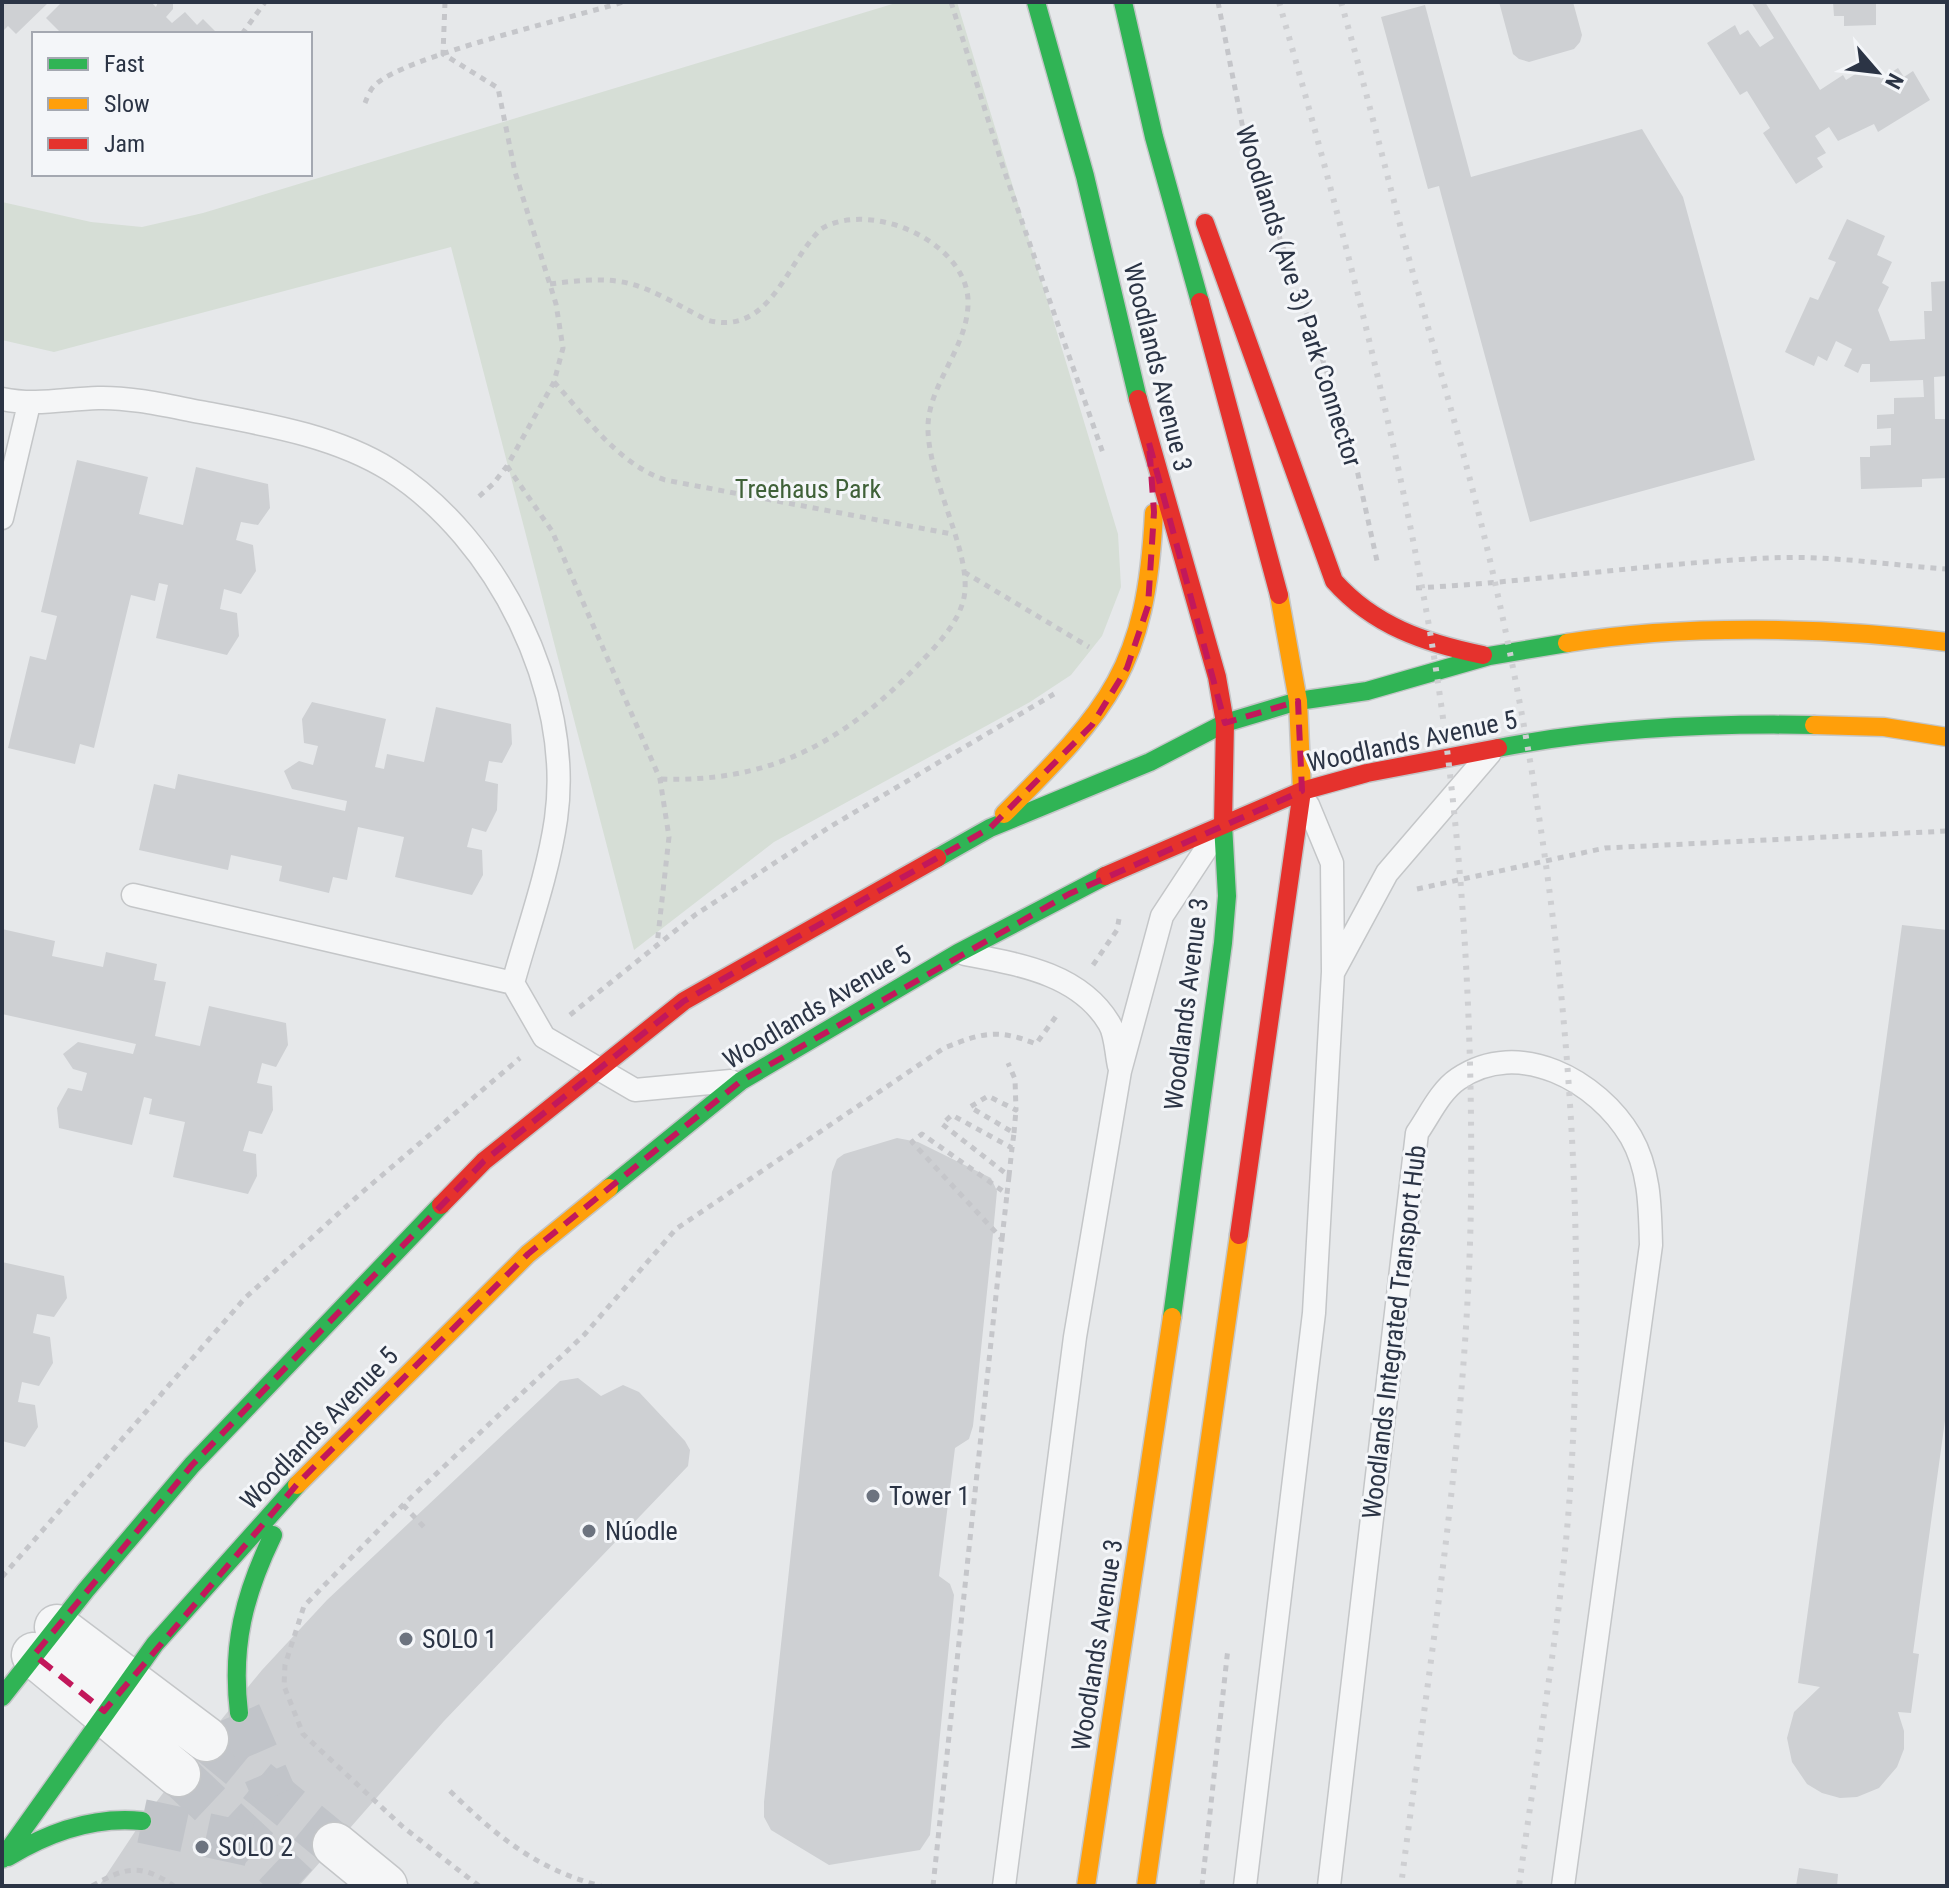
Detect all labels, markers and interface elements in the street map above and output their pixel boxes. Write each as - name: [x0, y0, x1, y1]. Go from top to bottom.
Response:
- legend: [32, 32, 312, 176]
- north arrow: [1837, 32, 1917, 112]
- text: Fast: [104, 50, 145, 78]
- text: N: [1880, 69, 1908, 93]
- text: Slow: [104, 90, 150, 118]
- street label: Woodlands (Ave 3) Park Connector: [1230, 122, 1368, 470]
- text: Jam: [104, 130, 145, 158]
- street label: Woodlands Avenue 3: [1118, 260, 1198, 474]
- park label: Treehaus Park: [735, 474, 881, 504]
- street label: Woodlands Avenue 5: [1304, 704, 1520, 778]
- street label: Woodlands Avenue 3: [1158, 896, 1214, 1112]
- street label: Woodlands Avenue 5: [718, 939, 916, 1075]
- street label: Woodlands Integrated Transport Hub: [1356, 1143, 1432, 1521]
- street label: Woodlands Avenue 5: [234, 1341, 404, 1515]
- place label: Tower 1: [889, 1481, 970, 1511]
- marker: Tower 1: [864, 1487, 882, 1505]
- place label: Núodle: [605, 1516, 678, 1546]
- marker: Núodle: [580, 1522, 598, 1540]
- street label: Woodlands Avenue 3: [1065, 1537, 1129, 1753]
- place label: SOLO 1: [422, 1624, 497, 1654]
- marker: SOLO 1: [397, 1630, 415, 1648]
- place label: SOLO 2: [218, 1832, 293, 1862]
- marker: SOLO 2: [193, 1838, 211, 1856]

